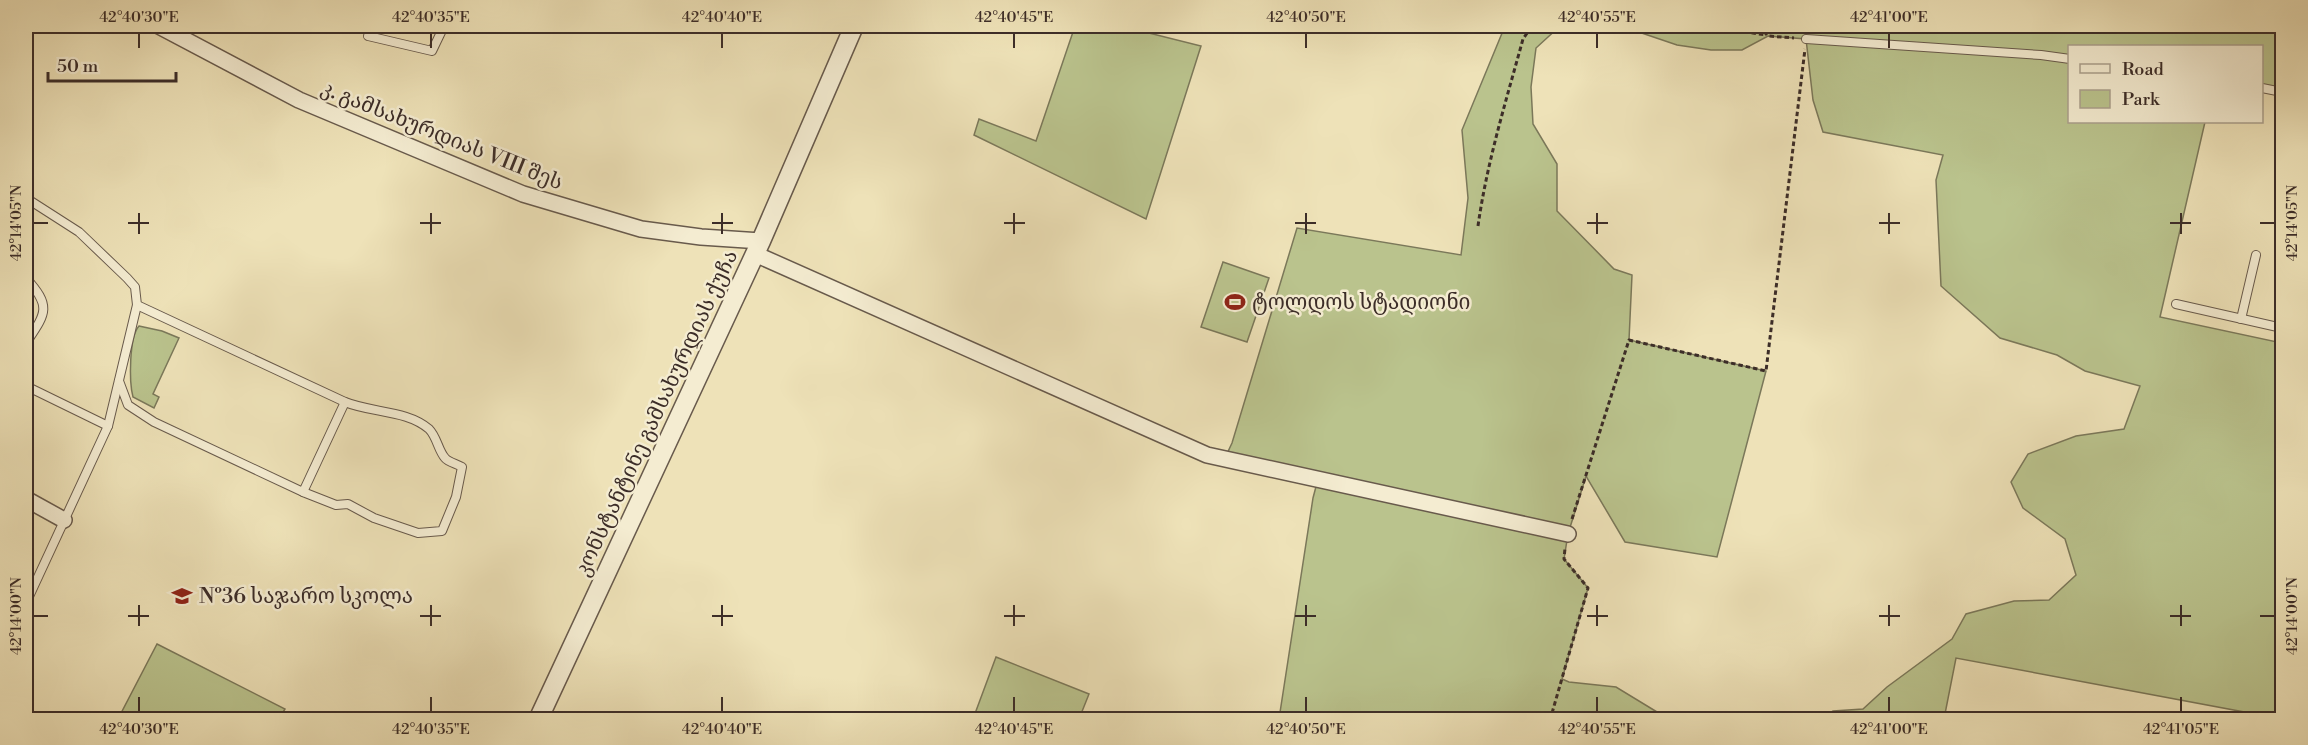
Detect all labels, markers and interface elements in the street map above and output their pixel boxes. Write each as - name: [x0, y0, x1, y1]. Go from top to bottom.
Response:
- text: 42°40'30"E: [99, 8, 179, 27]
- text: 42°40'35"E: [392, 8, 470, 27]
- text: 42°40'40"E: [682, 8, 762, 27]
- text: 42°40'45"E: [975, 8, 1053, 27]
- text: 42°40'50"E: [1266, 8, 1346, 27]
- text: 42°40'55"E: [1558, 8, 1636, 27]
- text: 42°41'00"E: [1850, 8, 1928, 27]
- scale bar: [48, 45, 176, 83]
- legend: [2068, 45, 2263, 123]
- text: 50 m: [57, 55, 99, 78]
- text: Road: [2122, 58, 2165, 81]
- street label: კ. გამსახურდიას VIII შეს: [317, 75, 566, 196]
- text: Park: [2122, 88, 2161, 111]
- text: 42°14'05"N: [7, 185, 26, 261]
- text: 42°14'05"N: [2283, 185, 2302, 261]
- street label: კონსტანტინე გამსახურდიას ქუჩა: [570, 246, 744, 581]
- sports icon: ტოლდოს სტადიონი: [1223, 290, 1247, 314]
- place label: ტოლდოს სტადიონი: [1252, 290, 1471, 316]
- text: 42°14'00"N: [7, 577, 26, 655]
- text: 42°14'00"N: [2283, 577, 2302, 655]
- school or university icon: №36 საჯარო სკოლა: [170, 584, 194, 608]
- place label: №36 საჯარო სკოლა: [199, 584, 413, 610]
- text: 42°40'30"E: [99, 720, 179, 739]
- text: 42°40'35"E: [392, 720, 470, 739]
- text: 42°40'40"E: [682, 720, 762, 739]
- text: 42°40'45"E: [975, 720, 1053, 739]
- text: 42°40'50"E: [1266, 720, 1346, 739]
- text: 42°40'55"E: [1558, 720, 1636, 739]
- text: 42°41'00"E: [1850, 720, 1928, 739]
- text: 42°41'05"E: [2143, 720, 2219, 739]

